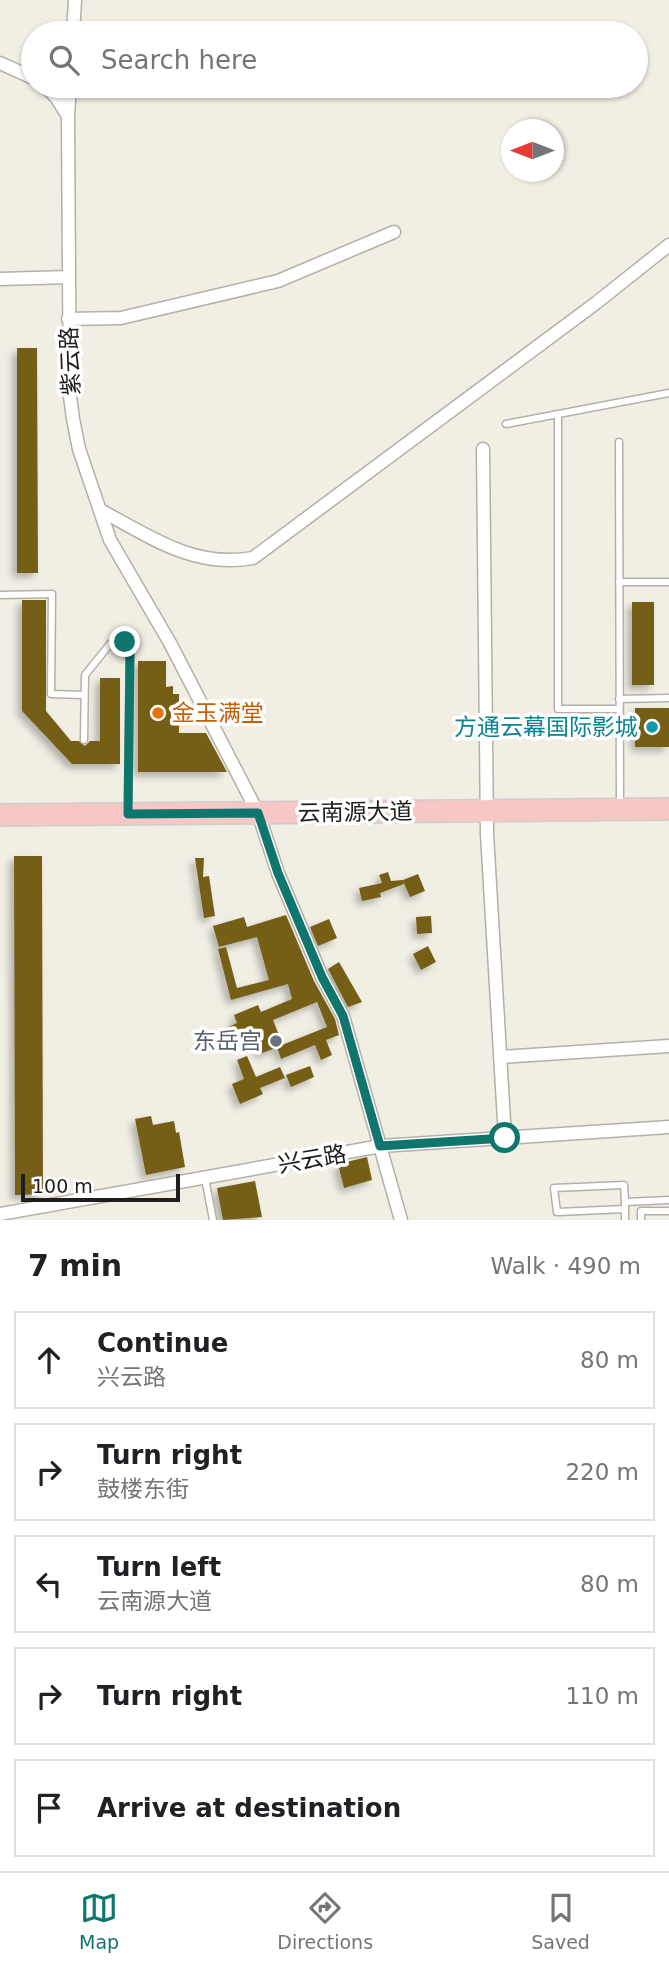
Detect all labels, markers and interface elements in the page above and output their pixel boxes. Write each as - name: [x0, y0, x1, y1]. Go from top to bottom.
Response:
- search box: [21, 21, 648, 98]
- icon: search: [45, 41, 83, 79]
- text: Search here: [101, 45, 257, 75]
- north arrow: [501, 119, 564, 182]
- street label: 紫云路: [56, 326, 84, 396]
- route end: [109, 626, 140, 657]
- place label: 金玉满堂: [172, 700, 264, 726]
- marker: 金玉满堂: [150, 705, 166, 721]
- place label: 方通云幕国际影城: [454, 714, 638, 740]
- marker: 方通云幕国际影城: [644, 719, 660, 735]
- street label: 云南源大道: [297, 798, 413, 826]
- place label: 东岳宫: [193, 1028, 262, 1054]
- marker: 东岳宫: [268, 1033, 284, 1049]
- route start: [489, 1122, 520, 1153]
- street label: 兴云路: [276, 1140, 348, 1178]
- scale bar: [21, 1171, 180, 1203]
- text: 100 m: [32, 1175, 93, 1197]
- text: 7 min: [28, 1248, 122, 1283]
- text: Walk · 490 m: [490, 1253, 641, 1279]
- text: Continue: [97, 1328, 228, 1358]
- icon: ahead: [30, 1341, 68, 1379]
- text: 80 m: [580, 1347, 639, 1373]
- text: 兴云路: [97, 1364, 166, 1390]
- text: Turn right: [97, 1440, 242, 1470]
- icon: right: [30, 1453, 68, 1491]
- text: 220 m: [565, 1459, 639, 1485]
- text: 鼓楼东街: [97, 1476, 189, 1502]
- text: Turn left: [97, 1552, 221, 1582]
- icon: left: [30, 1565, 68, 1603]
- text: 80 m: [580, 1571, 639, 1597]
- text: 云南源大道: [97, 1588, 212, 1614]
- icon: right: [30, 1677, 68, 1715]
- text: Turn right: [97, 1681, 242, 1711]
- text: 110 m: [565, 1683, 639, 1709]
- icon: arrive: [30, 1789, 68, 1827]
- text: Arrive at destination: [97, 1793, 401, 1823]
- tab: Map: [79, 1889, 119, 1953]
- tab: Directions: [277, 1889, 373, 1953]
- tab: Saved: [531, 1889, 590, 1953]

